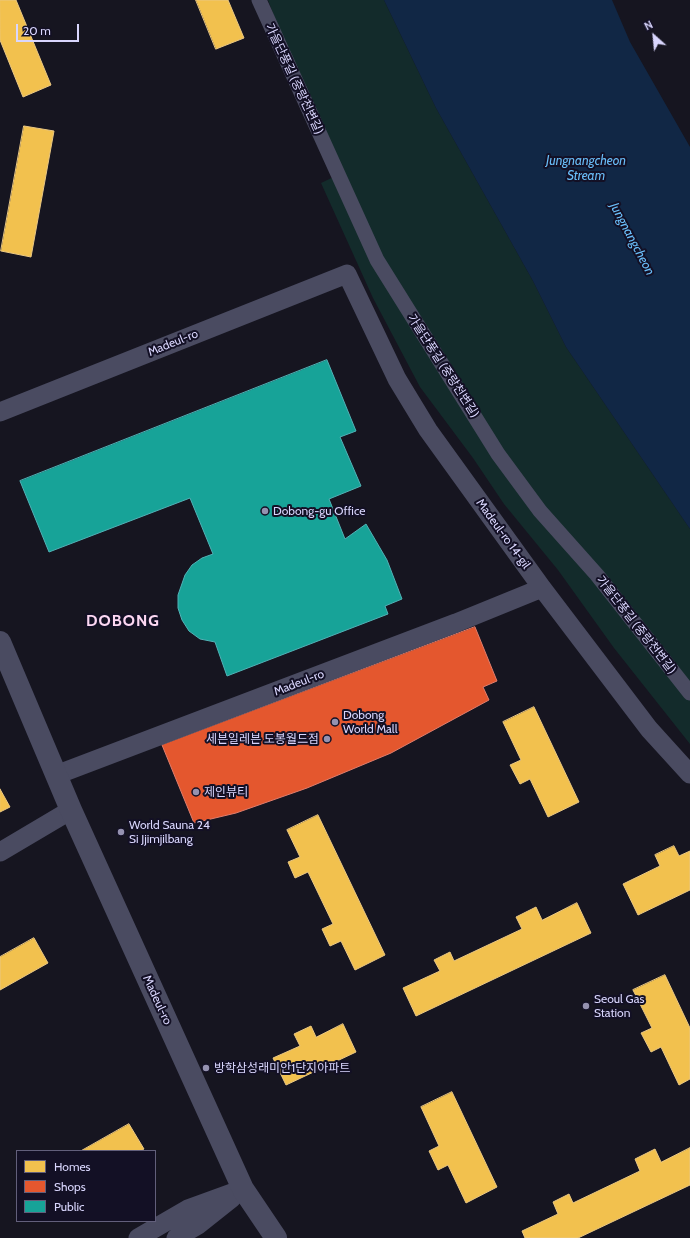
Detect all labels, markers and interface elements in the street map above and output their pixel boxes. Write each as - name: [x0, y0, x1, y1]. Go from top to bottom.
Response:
- scale bar: [18, 16, 81, 42]
- north arrow: [634, 16, 674, 56]
- text: N: [642, 17, 655, 33]
- street label: 가을단풍길 (중랑천변길): [262, 21, 326, 137]
- text: 20 m: [23, 23, 51, 38]
- water label: Jungnangcheon Stream: [546, 153, 626, 184]
- water label: Jungnangcheon: [606, 200, 658, 278]
- street label: 가을단풍길 (중랑천변길): [404, 312, 482, 420]
- street label: Madeul-ro: [146, 326, 200, 360]
- street label: Madeul-ro 14-gil: [473, 496, 533, 572]
- place label: Dobong-gu Office: [273, 504, 365, 518]
- marker: Dobong-gu Office: [260, 506, 270, 516]
- street label: 가을단풍길 (중랑천변길): [593, 573, 679, 677]
- district label: DOBONG: [86, 611, 160, 631]
- street label: Madeul-ro: [272, 667, 326, 699]
- place label: Dobong World Mall: [343, 708, 398, 736]
- marker: Dobong World Mall: [330, 717, 340, 727]
- place label: 세븐일레븐 도봉월드점: [206, 732, 319, 746]
- marker: 세븐일레븐 도봉월드점: [322, 734, 332, 744]
- place label: 제인뷰티: [204, 785, 248, 799]
- marker: 제인뷰티: [191, 787, 201, 797]
- place label: World Sauna 24 Si Jjimjilbang: [129, 818, 210, 846]
- marker: World Sauna 24 Si Jjimjilbang: [116, 827, 126, 837]
- street label: Madeul-ro: [139, 973, 175, 1027]
- place label: Seoul Gas Station: [594, 992, 644, 1020]
- marker: Seoul Gas Station: [581, 1001, 591, 1011]
- place label: 방학삼성래미안1단지아파트: [214, 1061, 350, 1075]
- marker: 방학삼성래미안1단지아파트: [201, 1063, 211, 1073]
- legend: [16, 1150, 156, 1222]
- text: Homes: [54, 1159, 91, 1174]
- text: Shops: [54, 1179, 86, 1194]
- text: Public: [54, 1199, 85, 1214]

